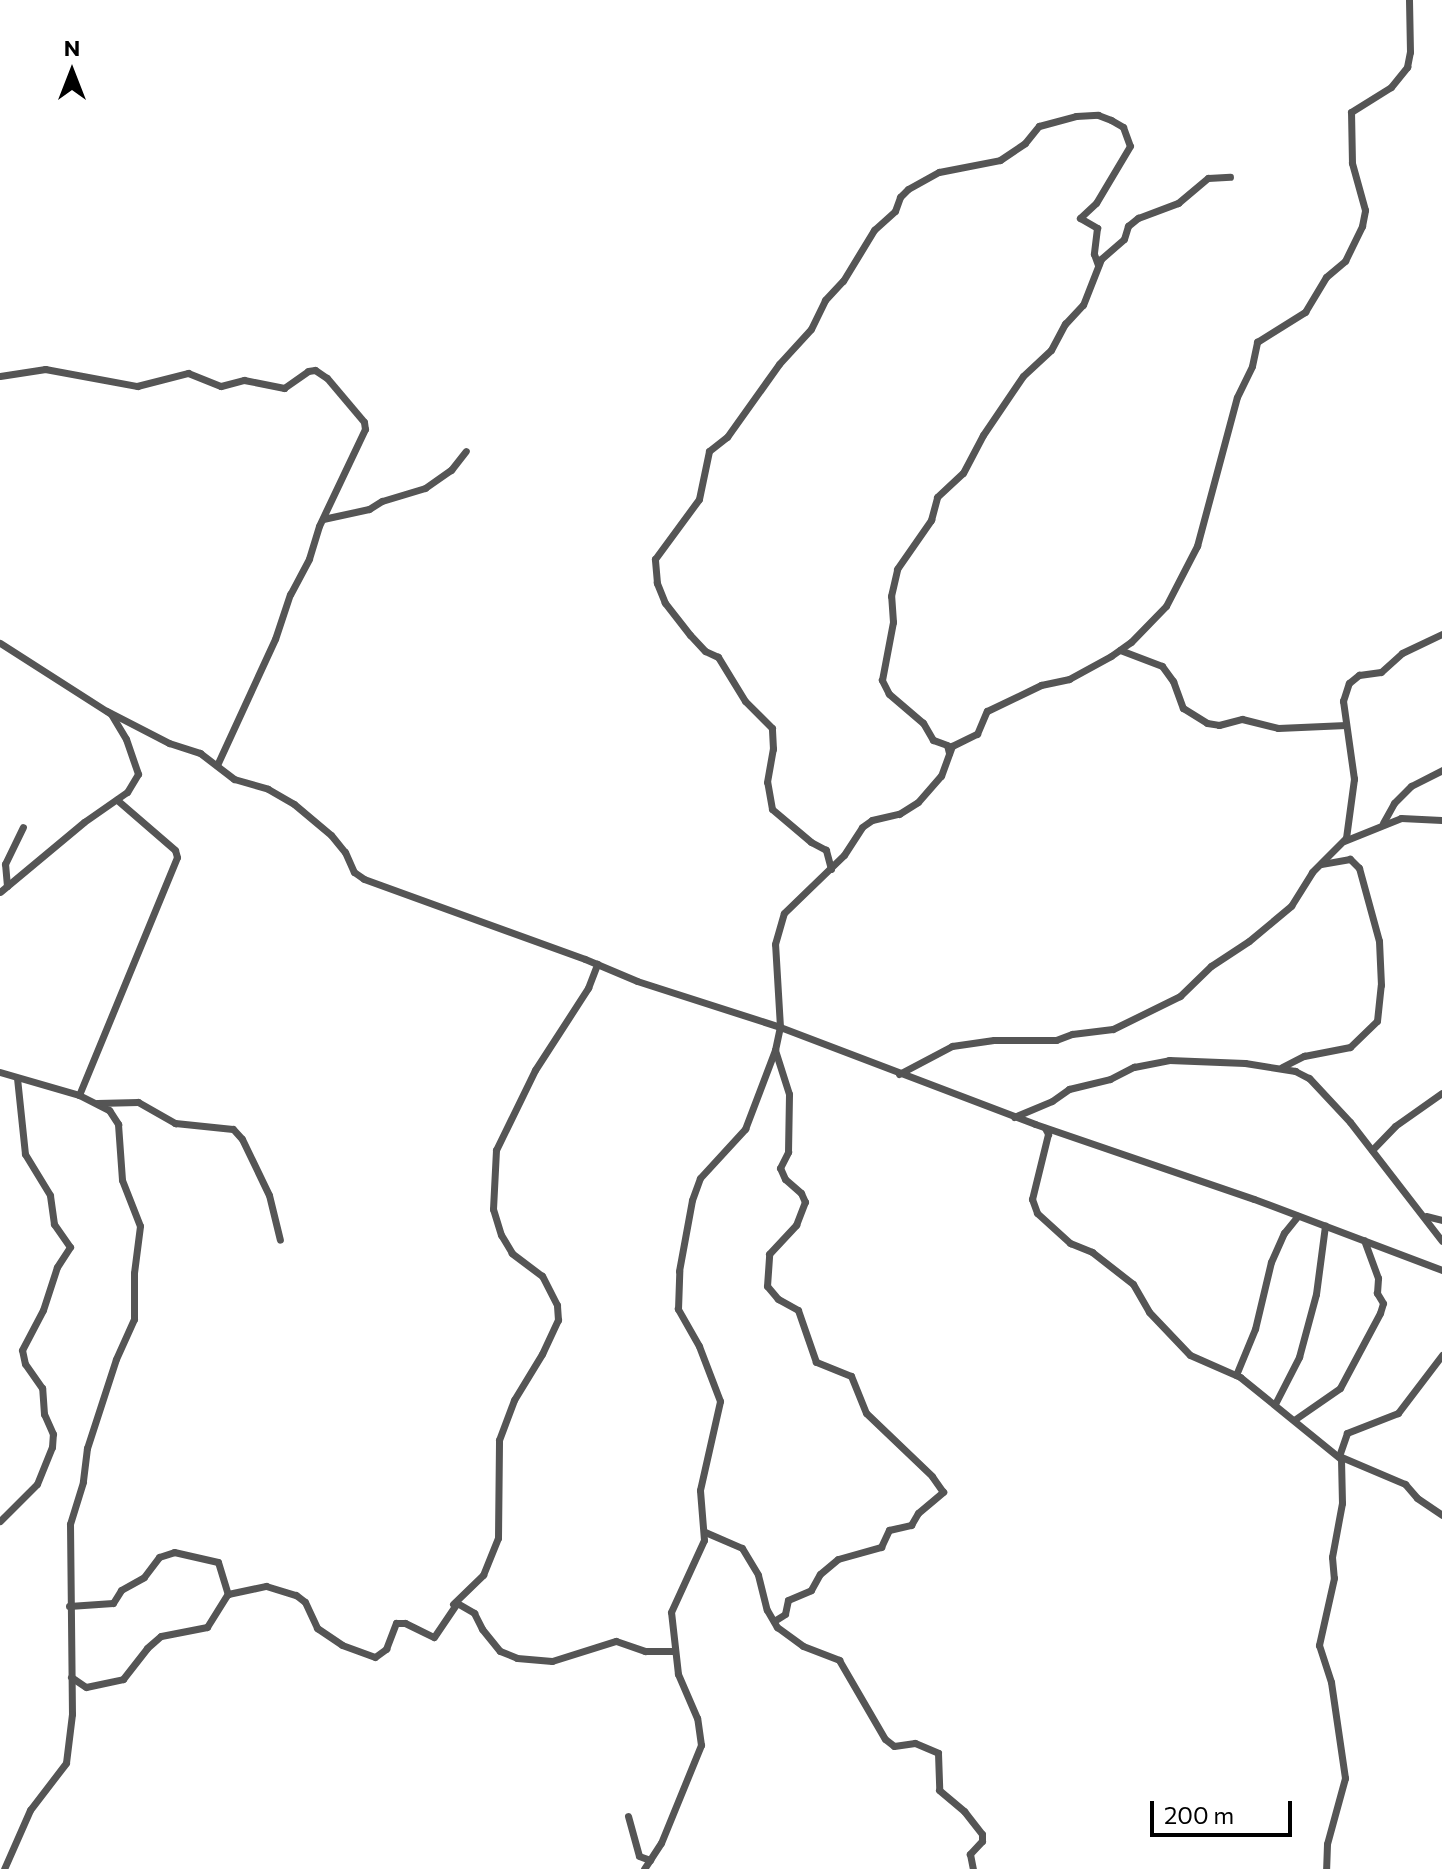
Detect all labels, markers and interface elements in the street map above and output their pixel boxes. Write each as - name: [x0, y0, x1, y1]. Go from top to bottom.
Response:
- north arrow: [32, 32, 112, 112]
- text: N: [64, 34, 80, 61]
- scale bar: [1154, 1785, 1296, 1835]
- text: 200 m: [1164, 1800, 1234, 1829]

